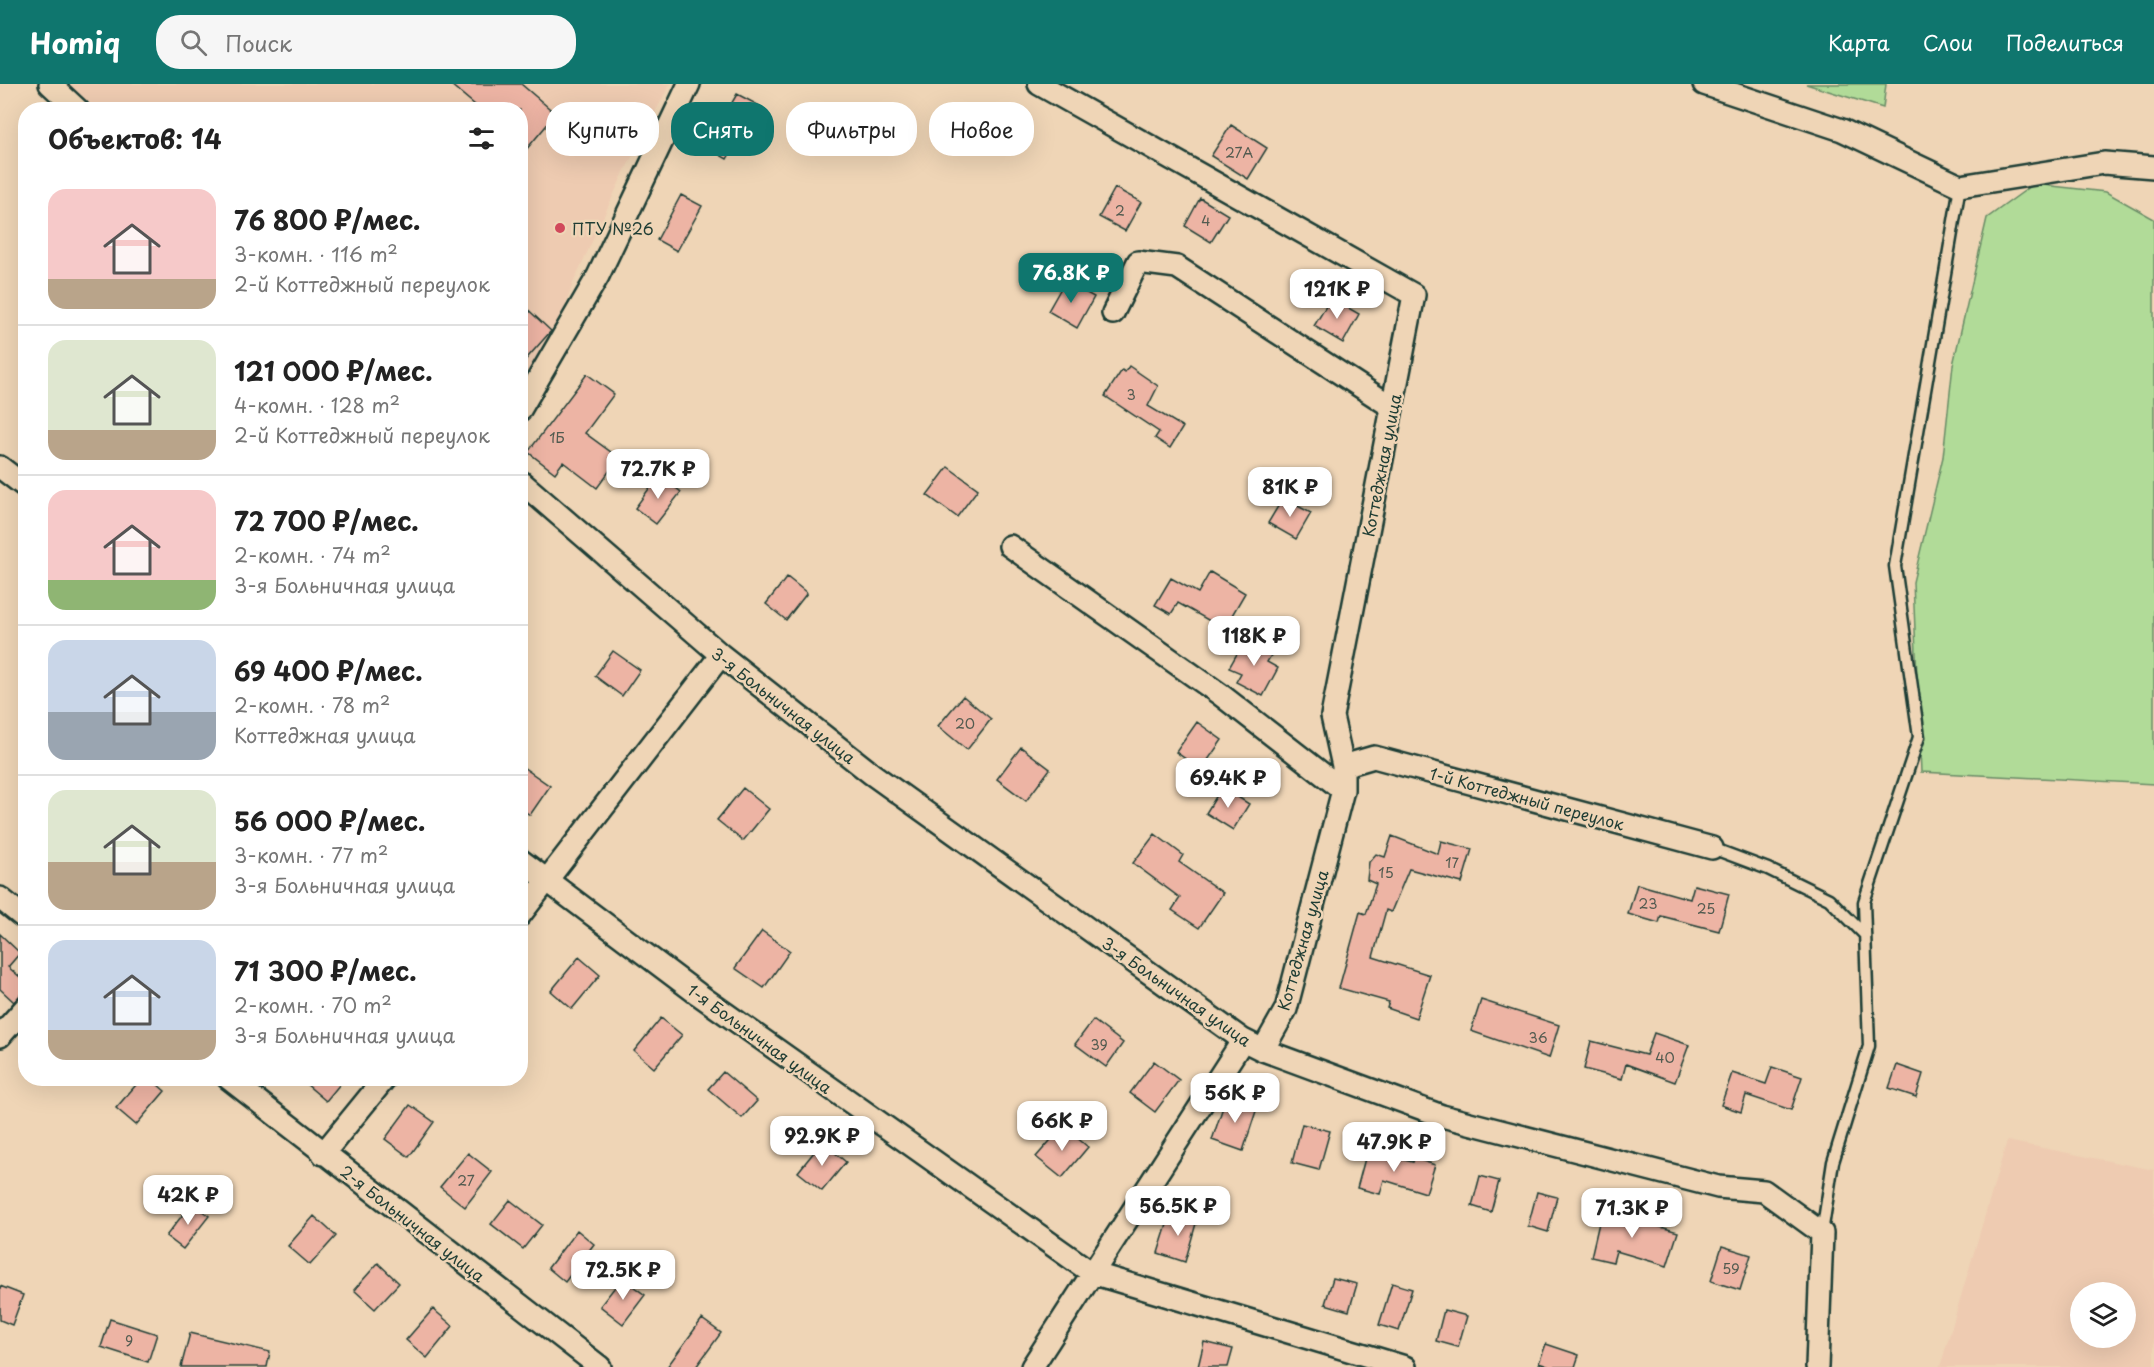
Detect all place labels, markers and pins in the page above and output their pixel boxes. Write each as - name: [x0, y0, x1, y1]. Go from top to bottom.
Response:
- place label: ПТУ №26: [572, 216, 654, 240]
- marker: ПТУ №26: [553, 221, 567, 235]
- pin: 76.8K ₽: [1016, 253, 1126, 304]
- pin: 121K ₽: [1288, 269, 1386, 320]
- pin: 72.7K ₽: [603, 449, 713, 500]
- pin: 81K ₽: [1248, 467, 1332, 518]
- pin: 118K ₽: [1205, 616, 1303, 667]
- pin: 69.4K ₽: [1173, 758, 1283, 809]
- pin: 56K ₽: [1193, 1073, 1277, 1124]
- pin: 66K ₽: [1020, 1101, 1104, 1152]
- pin: 92.9K ₽: [767, 1116, 877, 1167]
- pin: 47.9K ₽: [1339, 1122, 1449, 1173]
- pin: 42K ₽: [146, 1175, 230, 1226]
- pin: 56.5K ₽: [1123, 1186, 1233, 1237]
- pin: 71.3K ₽: [1577, 1188, 1687, 1239]
- pin: 72.5K ₽: [568, 1250, 678, 1301]

